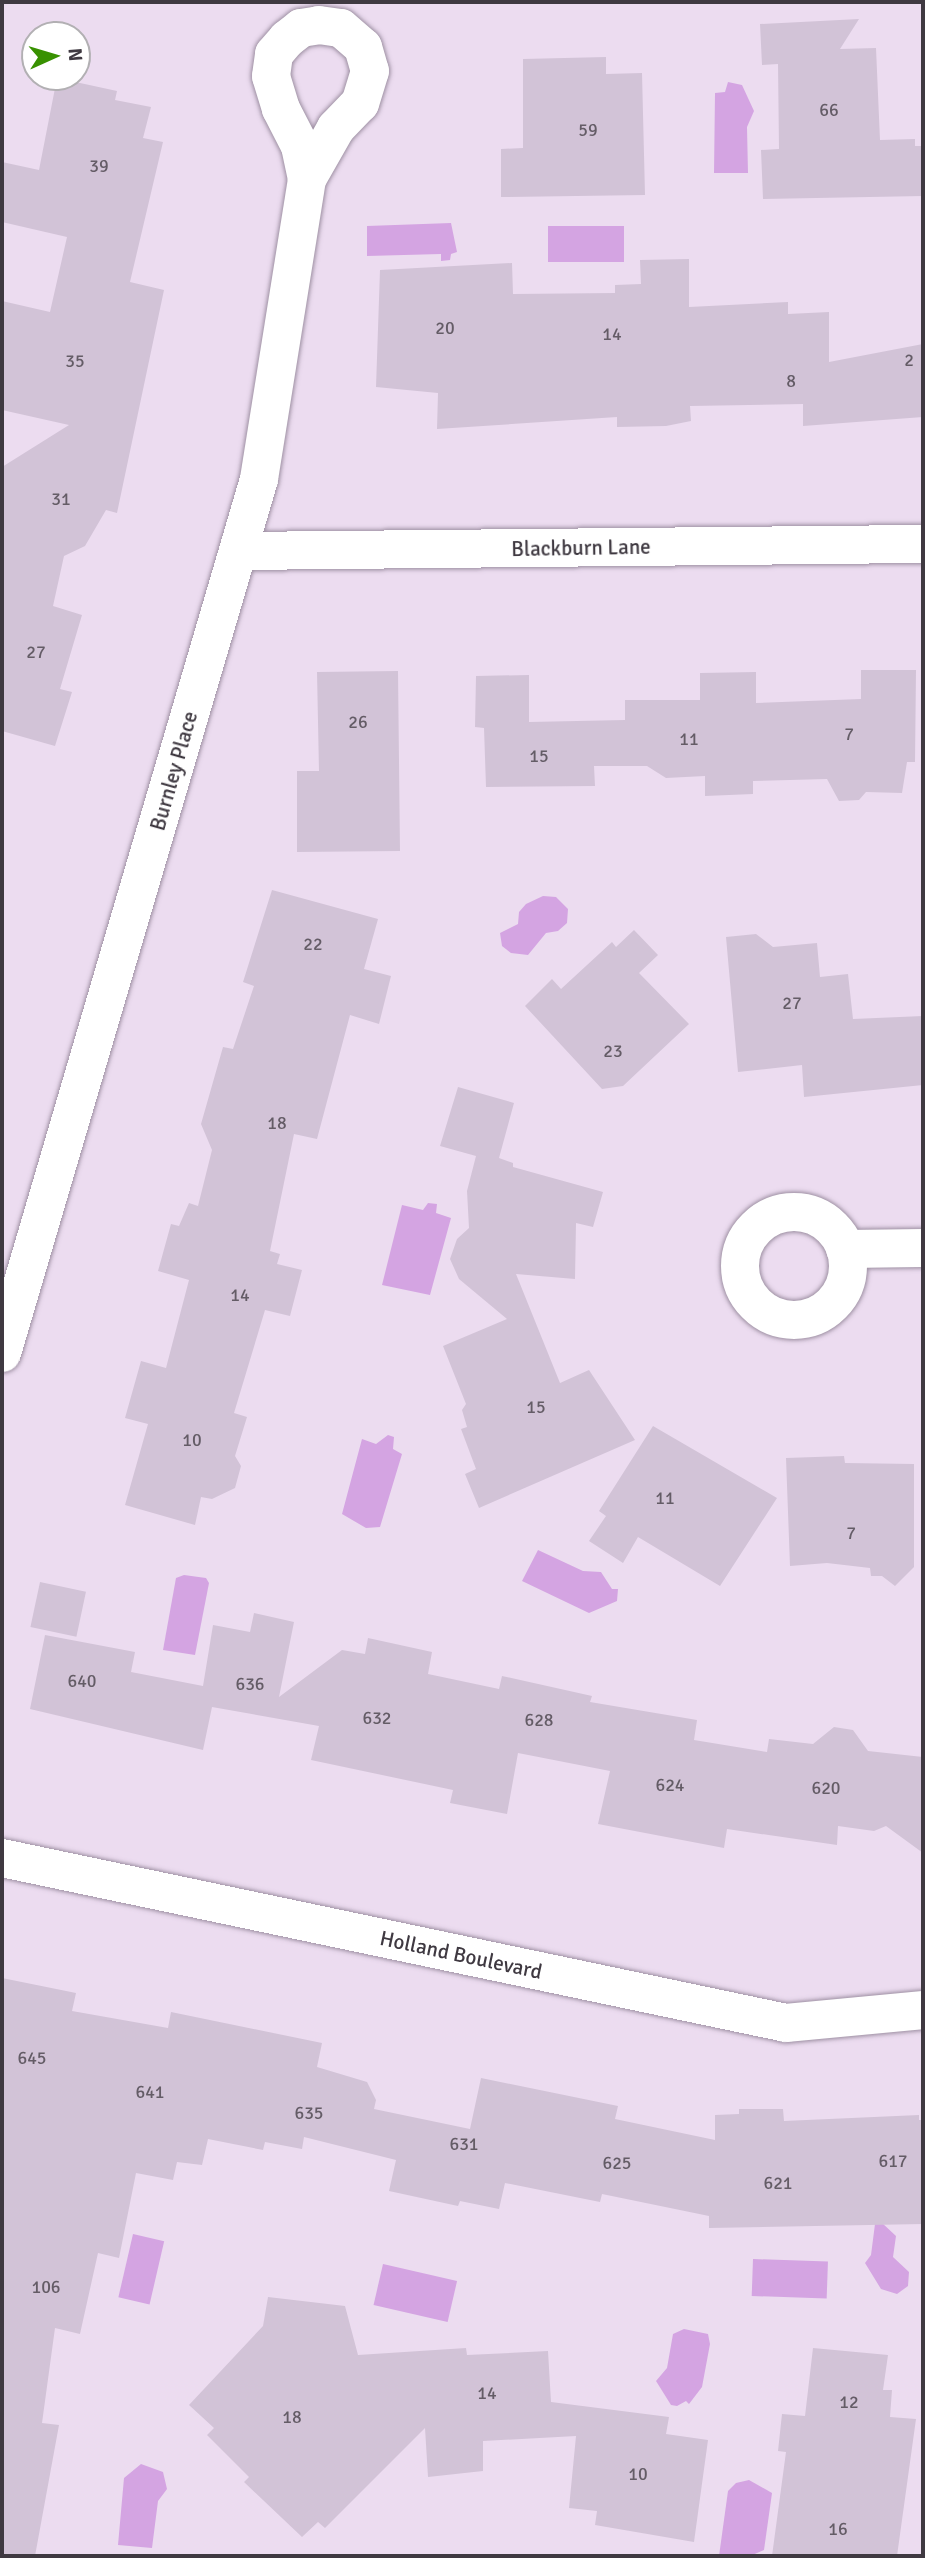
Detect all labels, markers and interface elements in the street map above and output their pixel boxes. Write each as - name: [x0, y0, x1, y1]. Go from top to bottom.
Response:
- north arrow: [21, 21, 91, 91]
- text: N: [63, 47, 87, 62]
- house number: 66: [819, 99, 839, 121]
- house number: 59: [578, 119, 598, 141]
- house number: 39: [89, 155, 109, 177]
- house number: 20: [435, 317, 455, 339]
- house number: 14: [602, 323, 622, 345]
- house number: 2: [904, 349, 914, 371]
- house number: 35: [65, 350, 85, 372]
- house number: 8: [786, 370, 796, 392]
- house number: 31: [51, 488, 71, 510]
- street label: Blackburn Lane: [511, 534, 651, 562]
- house number: 27: [26, 641, 46, 663]
- street label: Burnley Place: [145, 708, 203, 834]
- house number: 26: [348, 711, 368, 733]
- house number: 7: [844, 723, 854, 745]
- house number: 11: [679, 728, 699, 750]
- house number: 15: [529, 745, 549, 767]
- house number: 22: [303, 933, 323, 955]
- house number: 27: [782, 992, 802, 1014]
- house number: 23: [603, 1040, 623, 1062]
- house number: 18: [267, 1112, 287, 1134]
- house number: 14: [230, 1284, 250, 1306]
- house number: 15: [526, 1396, 546, 1418]
- house number: 10: [182, 1429, 202, 1451]
- house number: 11: [655, 1487, 675, 1509]
- house number: 7: [846, 1522, 856, 1544]
- house number: 640: [67, 1670, 97, 1692]
- house number: 636: [235, 1673, 265, 1695]
- house number: 632: [362, 1707, 392, 1729]
- house number: 628: [524, 1709, 554, 1731]
- house number: 624: [655, 1774, 685, 1796]
- house number: 620: [811, 1777, 841, 1799]
- street label: Holland Boulevard: [378, 1925, 544, 1985]
- house number: 645: [17, 2047, 47, 2069]
- house number: 641: [135, 2081, 165, 2103]
- house number: 635: [294, 2102, 324, 2124]
- house number: 631: [449, 2133, 479, 2155]
- house number: 617: [878, 2150, 908, 2172]
- house number: 625: [602, 2152, 632, 2174]
- house number: 621: [763, 2172, 793, 2194]
- house number: 106: [31, 2276, 61, 2298]
- house number: 14: [477, 2382, 497, 2404]
- house number: 12: [839, 2391, 859, 2413]
- house number: 18: [282, 2406, 302, 2428]
- house number: 10: [628, 2463, 648, 2485]
- house number: 16: [828, 2518, 848, 2540]

